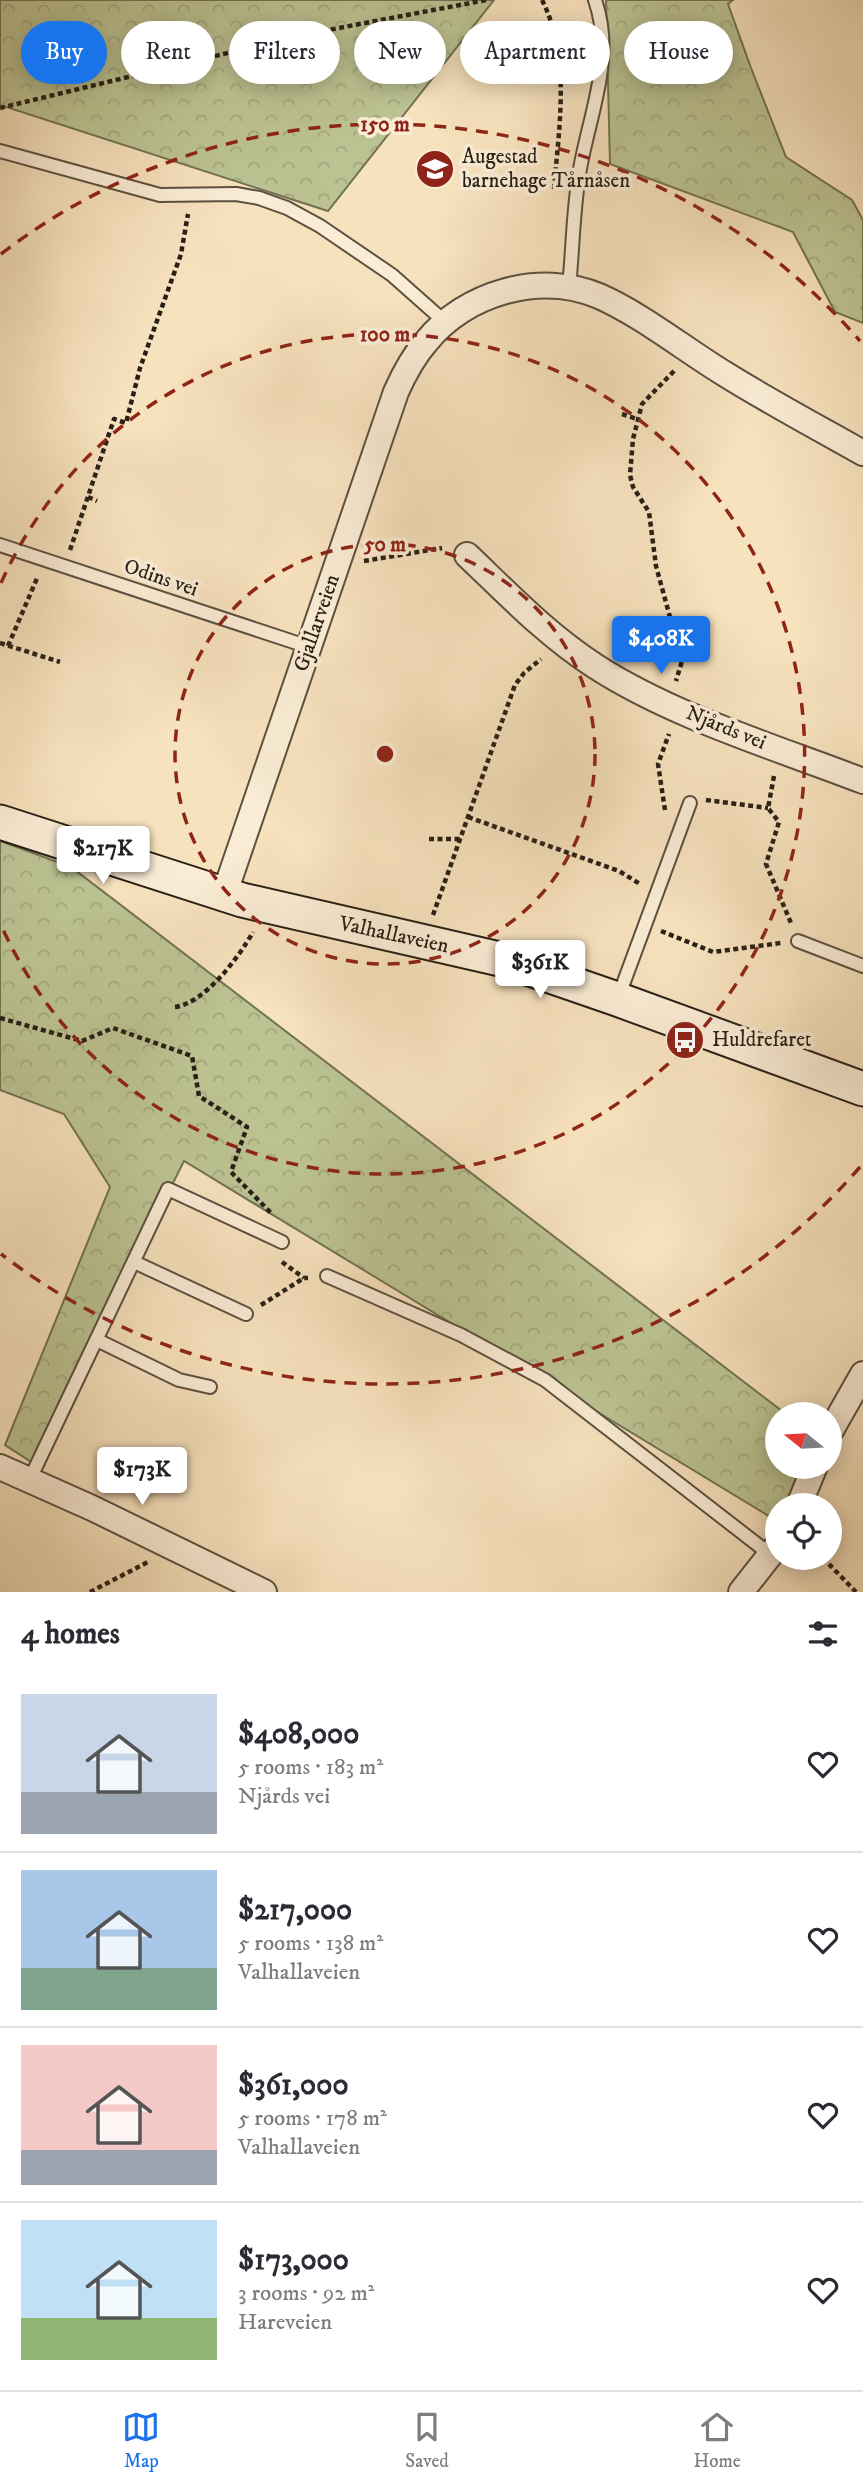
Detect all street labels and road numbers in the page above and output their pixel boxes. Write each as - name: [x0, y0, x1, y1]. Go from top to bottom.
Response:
- street label: Odins vei: [121, 553, 201, 603]
- street label: Gjallarveien: [288, 571, 346, 675]
- street label: Njårds vei: [682, 700, 770, 756]
- street label: Valhallaveien: [336, 910, 451, 959]

